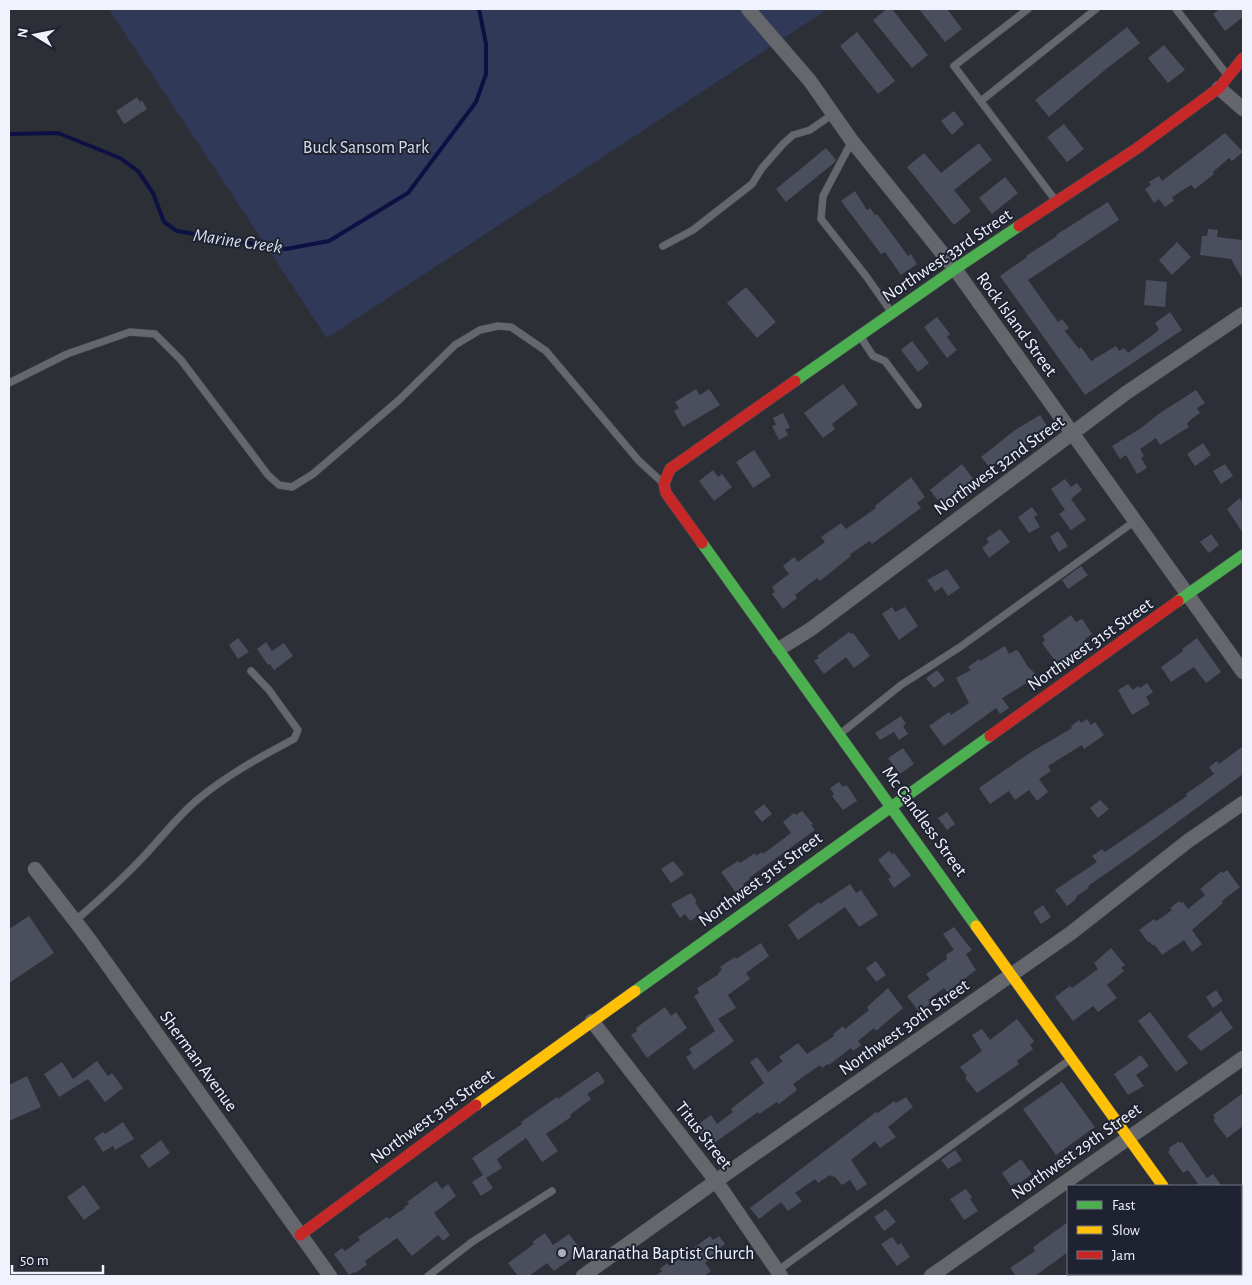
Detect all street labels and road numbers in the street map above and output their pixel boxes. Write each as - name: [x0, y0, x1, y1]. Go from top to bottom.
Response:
- street label: Northwest 33rd Street: [880, 206, 1016, 306]
- street label: Rock Island Street: [972, 269, 1060, 380]
- street label: Northwest 32nd Street: [931, 412, 1068, 519]
- street label: Northwest 31st Street: [1025, 595, 1157, 695]
- street label: Mc Candless Street: [878, 763, 970, 880]
- street label: Northwest 31st Street: [695, 829, 826, 931]
- street label: Northwest 30th Street: [836, 976, 973, 1079]
- street label: Sherman Avenue: [156, 1008, 240, 1115]
- street label: Northwest 31st Street: [367, 1066, 498, 1168]
- street label: Titus Street: [671, 1099, 735, 1173]
- street label: Northwest 29th Street: [1008, 1100, 1145, 1203]

